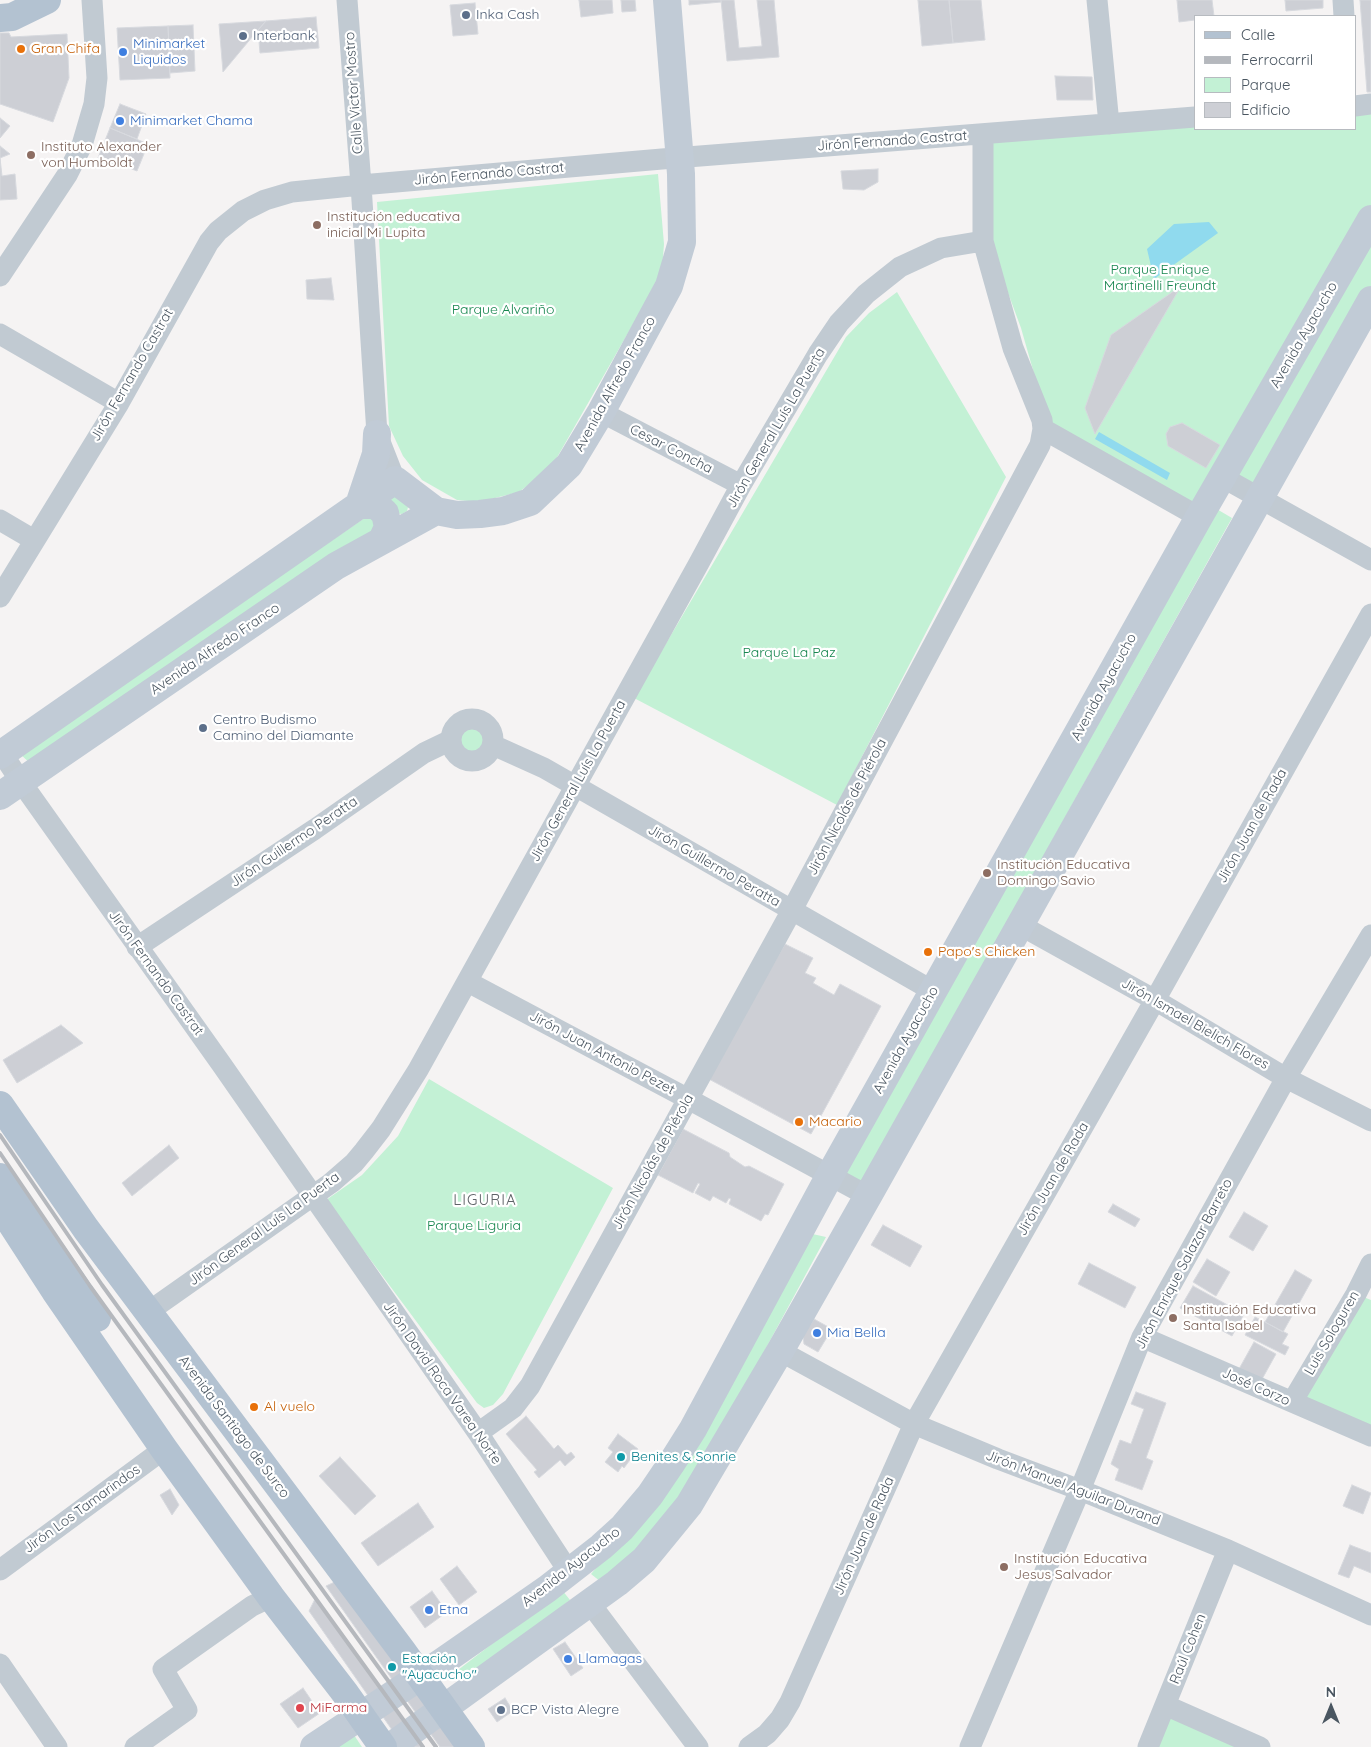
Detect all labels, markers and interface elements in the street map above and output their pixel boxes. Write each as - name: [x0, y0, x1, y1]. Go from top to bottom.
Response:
- place label: Inka Cash: [476, 7, 539, 23]
- marker: Inka Cash: [460, 9, 472, 21]
- legend: [1194, 15, 1356, 130]
- text: Calle: [1241, 25, 1275, 44]
- place label: Interbank: [253, 28, 315, 44]
- marker: Interbank: [237, 30, 249, 42]
- street label: Calle Victor Mostro: [341, 31, 367, 155]
- place label: Minimarket Liquidos: [133, 36, 205, 68]
- place label: Gran Chifa: [31, 41, 100, 57]
- marker: Gran Chifa: [15, 43, 27, 55]
- marker: Minimarket Liquidos: [117, 46, 129, 58]
- text: Ferrocarril: [1241, 50, 1313, 69]
- text: Parque: [1241, 75, 1291, 94]
- text: Edificio: [1241, 100, 1290, 119]
- place label: Minimarket Chama: [130, 113, 253, 129]
- marker: Minimarket Chama: [114, 115, 126, 127]
- street label: Jirón Fernando Castrat: [816, 127, 968, 155]
- place label: Instituto Alexander von Humboldt: [41, 139, 162, 172]
- marker: Instituto Alexander von Humboldt: [25, 149, 37, 161]
- street label: Jirón Fernando Castrat: [413, 159, 565, 189]
- place label: Institución educativa inicial Mi Lupita: [327, 209, 460, 242]
- marker: Institución educativa inicial Mi Lupita: [311, 219, 323, 231]
- park label: Parque Enrique Martinelli Freundt: [1104, 262, 1216, 294]
- street label: Avenida Ayacucho: [1267, 279, 1341, 391]
- park label: Parque Alvariño: [452, 302, 554, 318]
- street label: Jirón Fernando Castrat: [87, 306, 177, 444]
- street label: Avenida Alfredo Franco: [571, 313, 659, 455]
- street label: Jirón General Luís La Puerta: [723, 345, 829, 511]
- street label: Cesar Concha: [627, 421, 715, 477]
- street label: Avenida Alfredo Franco: [147, 599, 283, 699]
- street label: Avenida Ayacucho: [1068, 631, 1140, 743]
- park label: Parque La Paz: [742, 645, 836, 661]
- street label: Jirón General Luís La Puerta: [526, 697, 630, 865]
- place label: Centro Budismo Camino del Diamante: [213, 712, 354, 744]
- marker: Centro Budismo Camino del Diamante: [197, 722, 209, 734]
- street label: Jirón Nicolás de Piérola: [804, 736, 890, 878]
- street label: Jirón Juan de Rada: [1214, 766, 1290, 886]
- street label: Jirón Guillermo Peratta: [227, 793, 361, 891]
- street label: Jirón Guillermo Peratta: [645, 821, 783, 911]
- place label: Institución Educativa Domingo Savio: [997, 857, 1130, 890]
- marker: Institución Educativa Domingo Savio: [981, 867, 993, 879]
- street label: Jirón Fernando Castrat: [105, 907, 207, 1039]
- place label: Papo's Chicken: [938, 944, 1035, 960]
- marker: Papo's Chicken: [922, 946, 934, 958]
- street label: Jirón Ismael Bielich Flores: [1118, 975, 1272, 1073]
- street label: Avenida Ayacucho: [870, 984, 942, 1096]
- street label: Jirón Juan Antonio Pezet: [526, 1008, 678, 1098]
- street label: Jirón Nicolás de Piérola: [609, 1091, 697, 1233]
- place label: Macario: [809, 1114, 862, 1130]
- marker: Macario: [793, 1116, 805, 1128]
- street label: Jirón Juan de Rada: [1014, 1119, 1092, 1239]
- street label: Jirón General Luís La Puerta: [185, 1169, 343, 1289]
- street label: Jirón Enrique Salazar Barreto: [1132, 1176, 1236, 1352]
- district label: LIGURIA: [452, 1191, 518, 1209]
- park label: Parque Liguria: [427, 1218, 521, 1234]
- street label: Luis Sologuren: [1301, 1288, 1363, 1378]
- street label: Jirón David Roca Varea Norte: [379, 1298, 505, 1468]
- place label: Institución Educativa Santa Isabel: [1183, 1302, 1316, 1334]
- marker: Institución Educativa Santa Isabel: [1167, 1312, 1179, 1324]
- place label: Mia Bella: [827, 1325, 886, 1341]
- marker: Mia Bella: [811, 1327, 823, 1339]
- street label: Avenida Santiago de Surco: [175, 1352, 293, 1502]
- street label: José Corzo: [1219, 1365, 1293, 1409]
- place label: Al vuelo: [264, 1399, 315, 1415]
- marker: Al vuelo: [248, 1401, 260, 1413]
- street label: Jirón Manuel Aguilar Durand: [983, 1447, 1163, 1529]
- place label: Benites & Sonrie: [631, 1449, 736, 1465]
- marker: Benites & Sonrie: [615, 1451, 627, 1463]
- street label: Jirón Los Tamarindos: [20, 1461, 144, 1557]
- street label: Jirón Juan de Rada: [830, 1474, 898, 1598]
- street label: Avenida Ayacucho: [519, 1523, 623, 1611]
- place label: Institución Educativa Jesus Salvador: [1014, 1551, 1147, 1584]
- marker: Institución Educativa Jesus Salvador: [998, 1561, 1010, 1573]
- place label: Etna: [439, 1602, 468, 1618]
- marker: Etna: [423, 1604, 435, 1616]
- street label: Raúl Cohen: [1166, 1611, 1210, 1687]
- place label: Estación "Ayacucho": [402, 1651, 477, 1684]
- place label: Llamagas: [578, 1651, 642, 1667]
- marker: Llamagas: [562, 1653, 574, 1665]
- marker: Estación "Ayacucho": [386, 1661, 398, 1673]
- north arrow: [1306, 1682, 1356, 1732]
- text: N: [1326, 1683, 1336, 1701]
- place label: MiFarma: [310, 1700, 367, 1716]
- marker: MiFarma: [294, 1702, 306, 1714]
- place label: BCP Vista Alegre: [511, 1702, 619, 1718]
- marker: BCP Vista Alegre: [495, 1704, 507, 1716]

